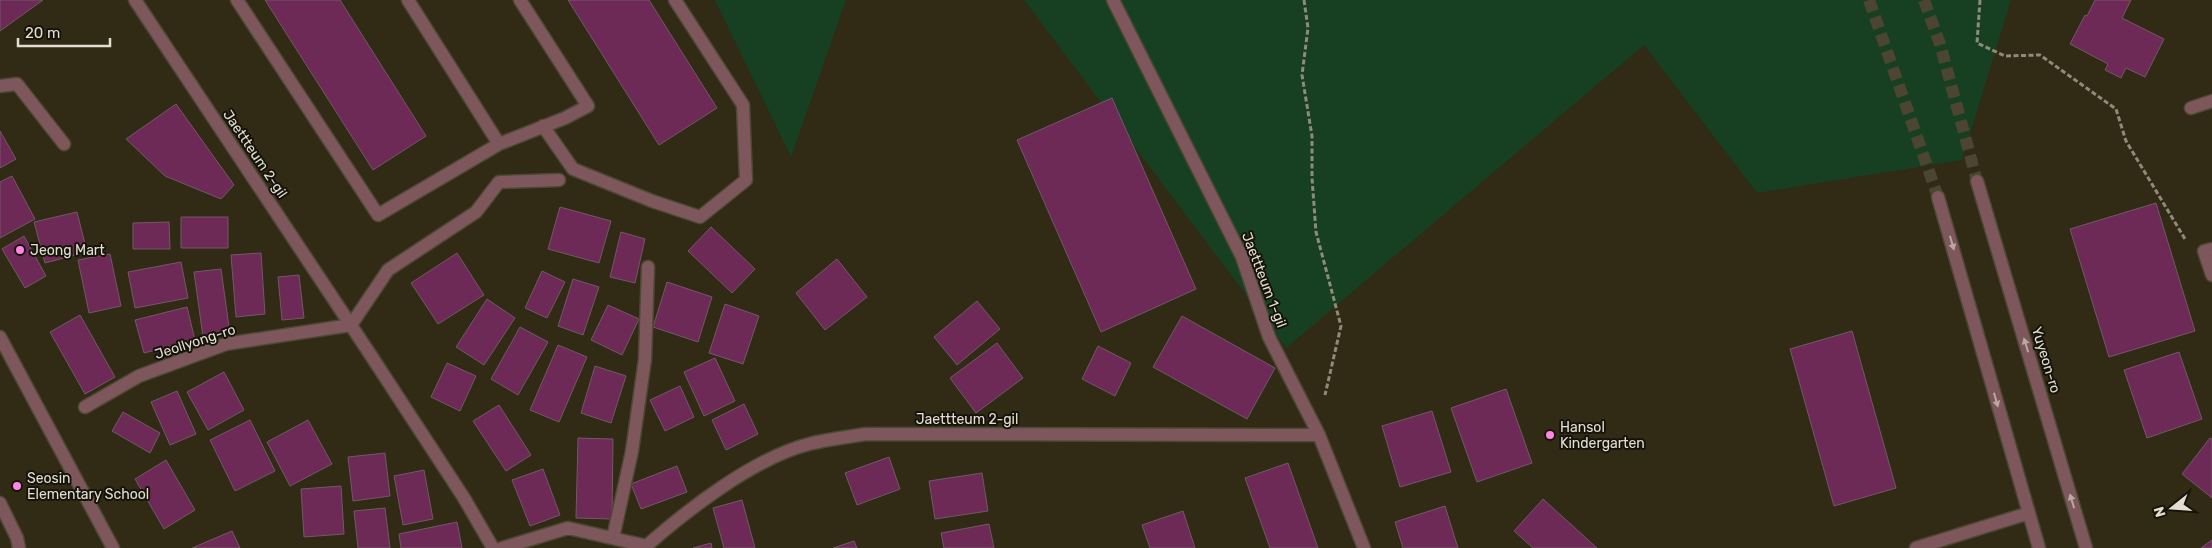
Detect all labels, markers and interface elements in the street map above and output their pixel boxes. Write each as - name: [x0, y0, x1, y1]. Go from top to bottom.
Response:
- scale bar: [18, 15, 110, 47]
- text: 20 m: [25, 24, 60, 42]
- street label: Jaettteum 2-gil: [219, 107, 291, 201]
- street label: Jaettteum 1-gil: [1238, 230, 1290, 330]
- one-way arrow: [1948, 236, 1956, 251]
- place label: Jeong Mart: [30, 242, 105, 259]
- marker: Jeong Mart: [14, 244, 26, 256]
- street label: Jeollyong-ro: [152, 321, 238, 363]
- street label: Yuyeon-ro: [2028, 325, 2064, 395]
- one-way arrow: [2021, 338, 2029, 353]
- one-way arrow: [1993, 392, 2001, 407]
- street label: Jaettteum 2-gil: [916, 411, 1018, 428]
- place label: Hansol Kindergarten: [1560, 419, 1645, 452]
- marker: Hansol Kindergarten: [1544, 429, 1556, 441]
- place label: Seosin Elementary School: [27, 470, 149, 503]
- marker: Seosin Elementary School: [11, 480, 23, 492]
- north arrow: [2147, 483, 2197, 533]
- one-way arrow: [2067, 494, 2075, 509]
- text: N: [2150, 504, 2170, 519]

